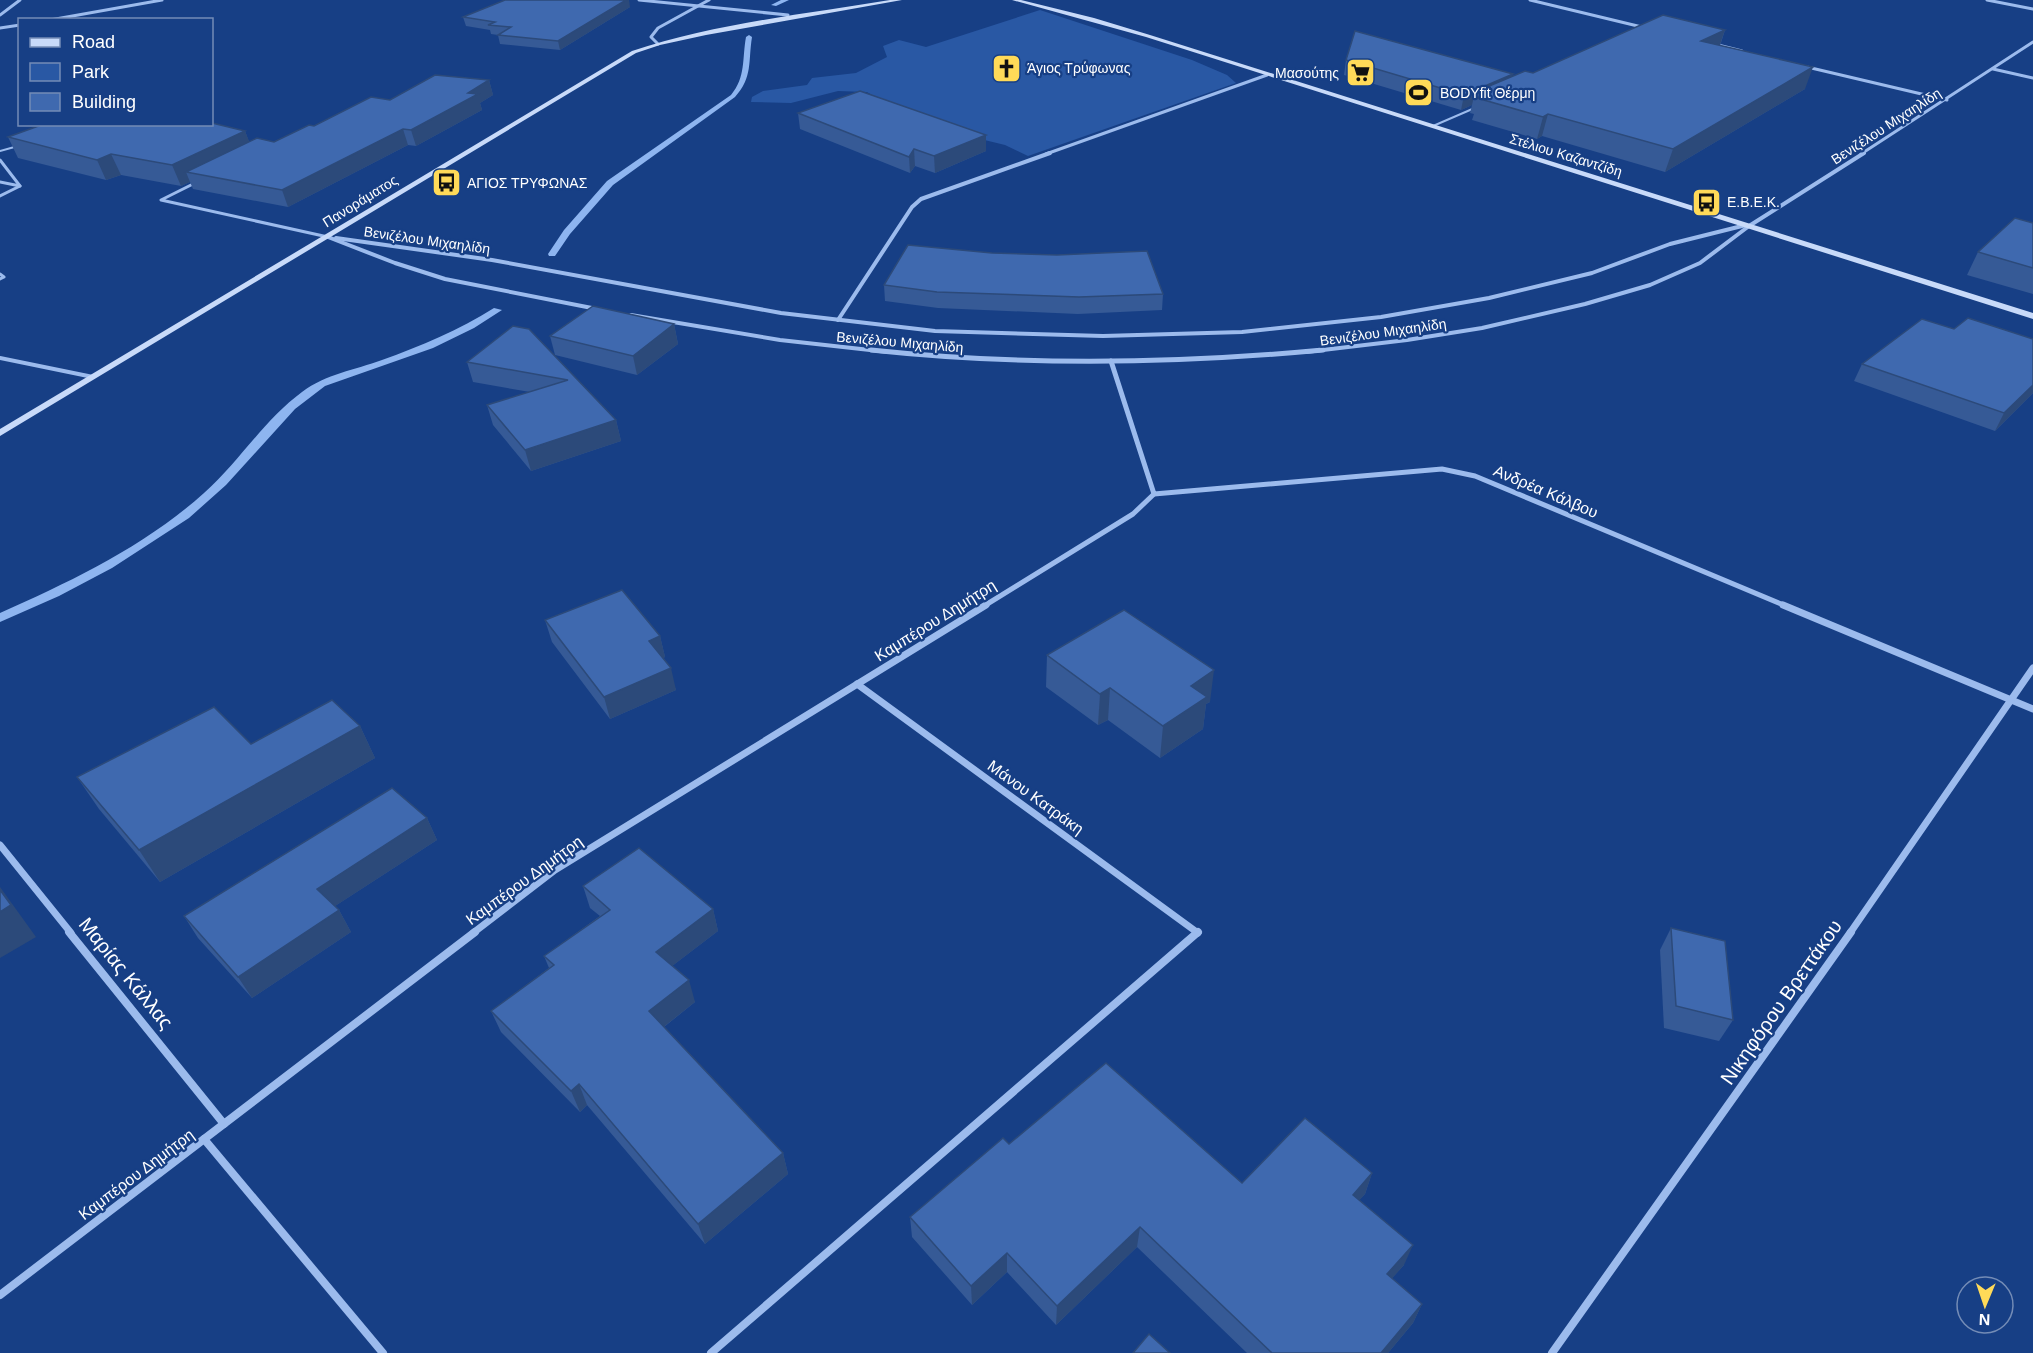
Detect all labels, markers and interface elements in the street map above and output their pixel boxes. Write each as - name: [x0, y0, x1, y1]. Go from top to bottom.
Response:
- legend: [18, 18, 213, 126]
- text: Road: [72, 32, 115, 52]
- church icon: Άγιος Τρύφωνας: [990, 52, 1022, 84]
- supermarket icon: Μασούτης: [1344, 57, 1376, 89]
- place label: Άγιος Τρύφωνας: [1027, 60, 1131, 76]
- text: Park: [72, 62, 110, 82]
- place label: Μασούτης: [1275, 65, 1339, 81]
- sports icon: BODYfit Θέρμη: [1403, 77, 1435, 109]
- place label: BODYfit Θέρμη: [1440, 85, 1535, 101]
- street label: Βενιζέλου Μιχαηλίδη: [1828, 85, 1944, 167]
- text: Building: [72, 92, 136, 112]
- street label: Στέλιου Καζαντζίδη: [1508, 130, 1624, 180]
- bus stop icon: ΑΓΙΟΣ ΤΡΥΦΩΝΑΣ: [430, 167, 462, 199]
- street label: Πανοράματος: [320, 172, 401, 230]
- place label: ΑΓΙΟΣ ΤΡΥΦΩΝΑΣ: [467, 175, 588, 191]
- bus stop icon: Ε.Β.Ε.Κ.: [1690, 186, 1722, 218]
- place label: Ε.Β.Ε.Κ.: [1727, 194, 1780, 210]
- street label: Βενιζέλου Μιχαηλίδη: [363, 223, 491, 257]
- street label: Βενιζέλου Μιχαηλίδη: [1319, 315, 1447, 349]
- street label: Βενιζέλου Μιχαηλίδη: [836, 328, 964, 356]
- street label: Ανδρέα Κάλβου: [1491, 462, 1601, 521]
- street label: Καμπέρου Δημήτρη: [872, 576, 999, 665]
- street label: Μάνου Κατράκη: [985, 757, 1087, 838]
- street label: Καμπέρου Δημήτρη: [463, 833, 586, 928]
- street label: Μαρίας Κάλλας: [75, 913, 178, 1033]
- street label: Νικηφόρου Βρεττάκου: [1716, 916, 1846, 1088]
- street label: Καμπέρου Δημήτρη: [75, 1126, 197, 1223]
- north arrow: [1955, 1275, 2015, 1335]
- text: N: [1978, 1311, 1991, 1328]

